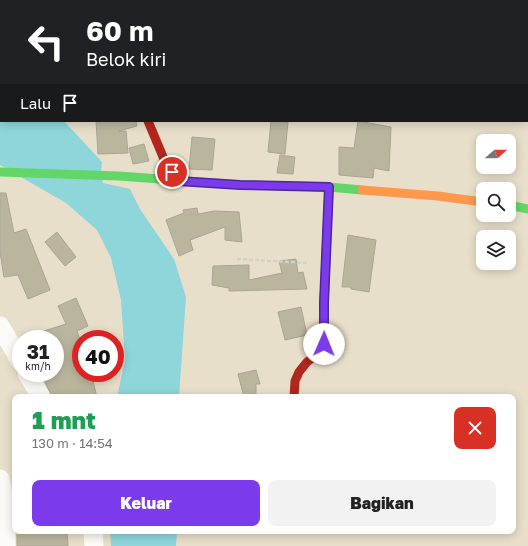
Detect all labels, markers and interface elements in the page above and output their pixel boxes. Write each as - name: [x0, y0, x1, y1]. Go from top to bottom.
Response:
- text: 60 m: [86, 14, 153, 47]
- icon: left: [20, 16, 72, 68]
- text: Belok kiri: [86, 48, 166, 70]
- icon: arrive: [59, 92, 81, 114]
- text: Lalu: [20, 94, 51, 112]
- north arrow: [476, 134, 516, 174]
- map controls: [476, 134, 516, 270]
- pin: [155, 155, 189, 189]
- icon: arrive: [161, 161, 183, 183]
- button: search: [476, 182, 516, 222]
- button: layers: [476, 230, 516, 270]
- position arrow: [303, 323, 345, 365]
- speed limit sign: 40: [72, 330, 124, 382]
- text: 31: [27, 339, 49, 363]
- text: km/h: [25, 360, 51, 372]
- text: 1 mnt: [32, 405, 96, 434]
- button: close: [454, 407, 496, 449]
- text: 130 m · 14:54: [32, 435, 113, 451]
- button: Keluar: [32, 480, 260, 526]
- button: Bagikan: [268, 480, 496, 526]

